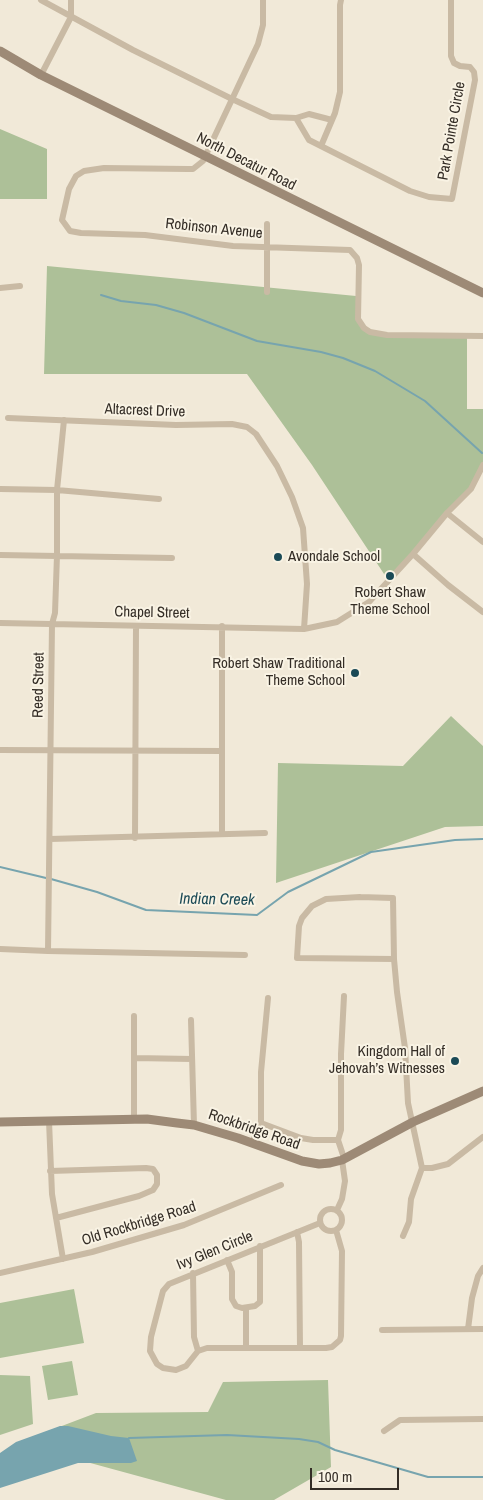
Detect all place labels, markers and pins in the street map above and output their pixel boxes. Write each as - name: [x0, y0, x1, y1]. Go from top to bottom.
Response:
- place label: Avondale School: [288, 548, 380, 566]
- marker: Avondale School: [272, 551, 284, 563]
- marker: Robert Shaw Theme School: [384, 570, 396, 582]
- place label: Robert Shaw Theme School: [350, 584, 430, 619]
- place label: Robert Shaw Traditional Theme School: [212, 655, 345, 690]
- marker: Robert Shaw Traditional Theme School: [349, 667, 361, 679]
- place label: Kingdom Hall of Jehovah’s Witnesses: [329, 1043, 445, 1078]
- marker: Kingdom Hall of Jehovah’s Witnesses: [449, 1055, 461, 1067]

